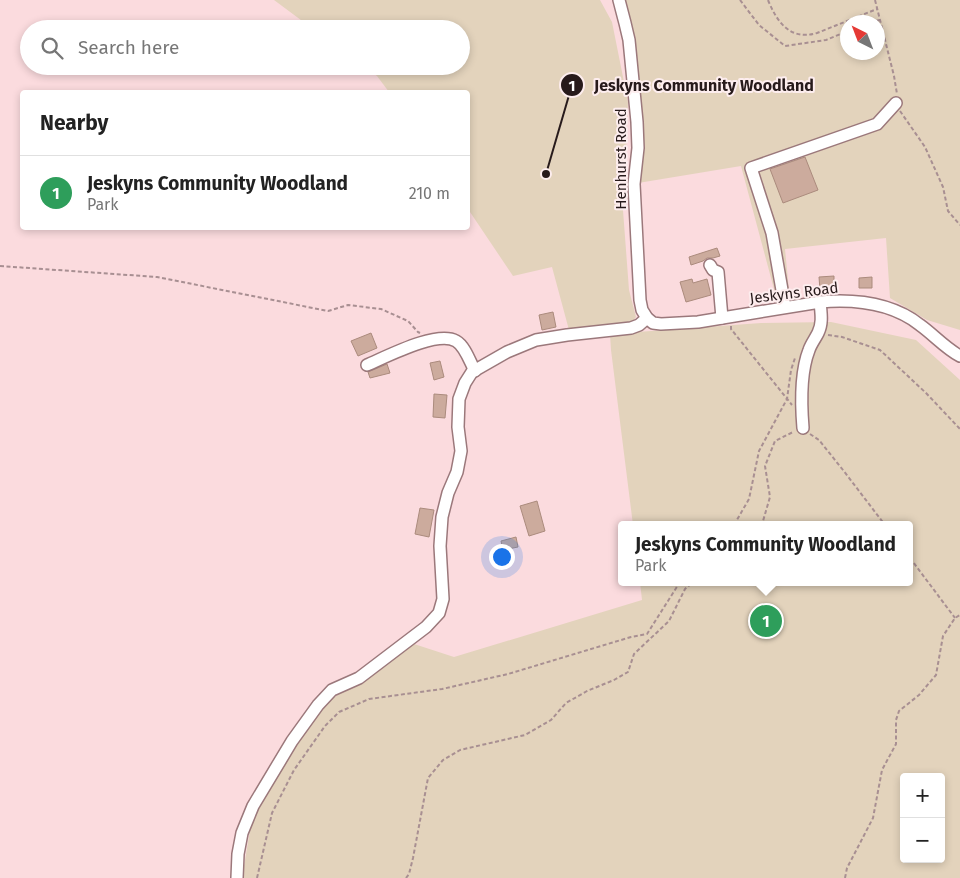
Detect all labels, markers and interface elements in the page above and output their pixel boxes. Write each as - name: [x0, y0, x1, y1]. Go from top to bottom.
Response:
- north arrow: [840, 15, 885, 60]
- search box: [20, 20, 470, 75]
- icon: search: [38, 34, 66, 62]
- text: Search here: [78, 36, 179, 59]
- callout: Jeskyns Community Woodland: [559, 70, 824, 101]
- text: Jeskyns Community Woodland: [593, 76, 814, 95]
- text: 1: [569, 77, 575, 95]
- street label: Henhurst Road: [612, 108, 630, 210]
- text: Nearby: [40, 110, 108, 136]
- text: Jeskyns Community Woodland: [87, 172, 348, 195]
- text: 1: [52, 184, 60, 203]
- text: 210 m: [409, 184, 450, 203]
- text: Park: [87, 195, 119, 214]
- street label: Jeskyns Road: [749, 279, 839, 307]
- popup: [618, 521, 913, 586]
- text: Jeskyns Community Woodland: [635, 533, 896, 556]
- your location: [489, 544, 515, 570]
- text: Park: [635, 556, 666, 575]
- pin: 1: [750, 602, 782, 640]
- map controls: [900, 773, 945, 863]
- button: +: [900, 773, 945, 818]
- button: −: [900, 818, 945, 863]

